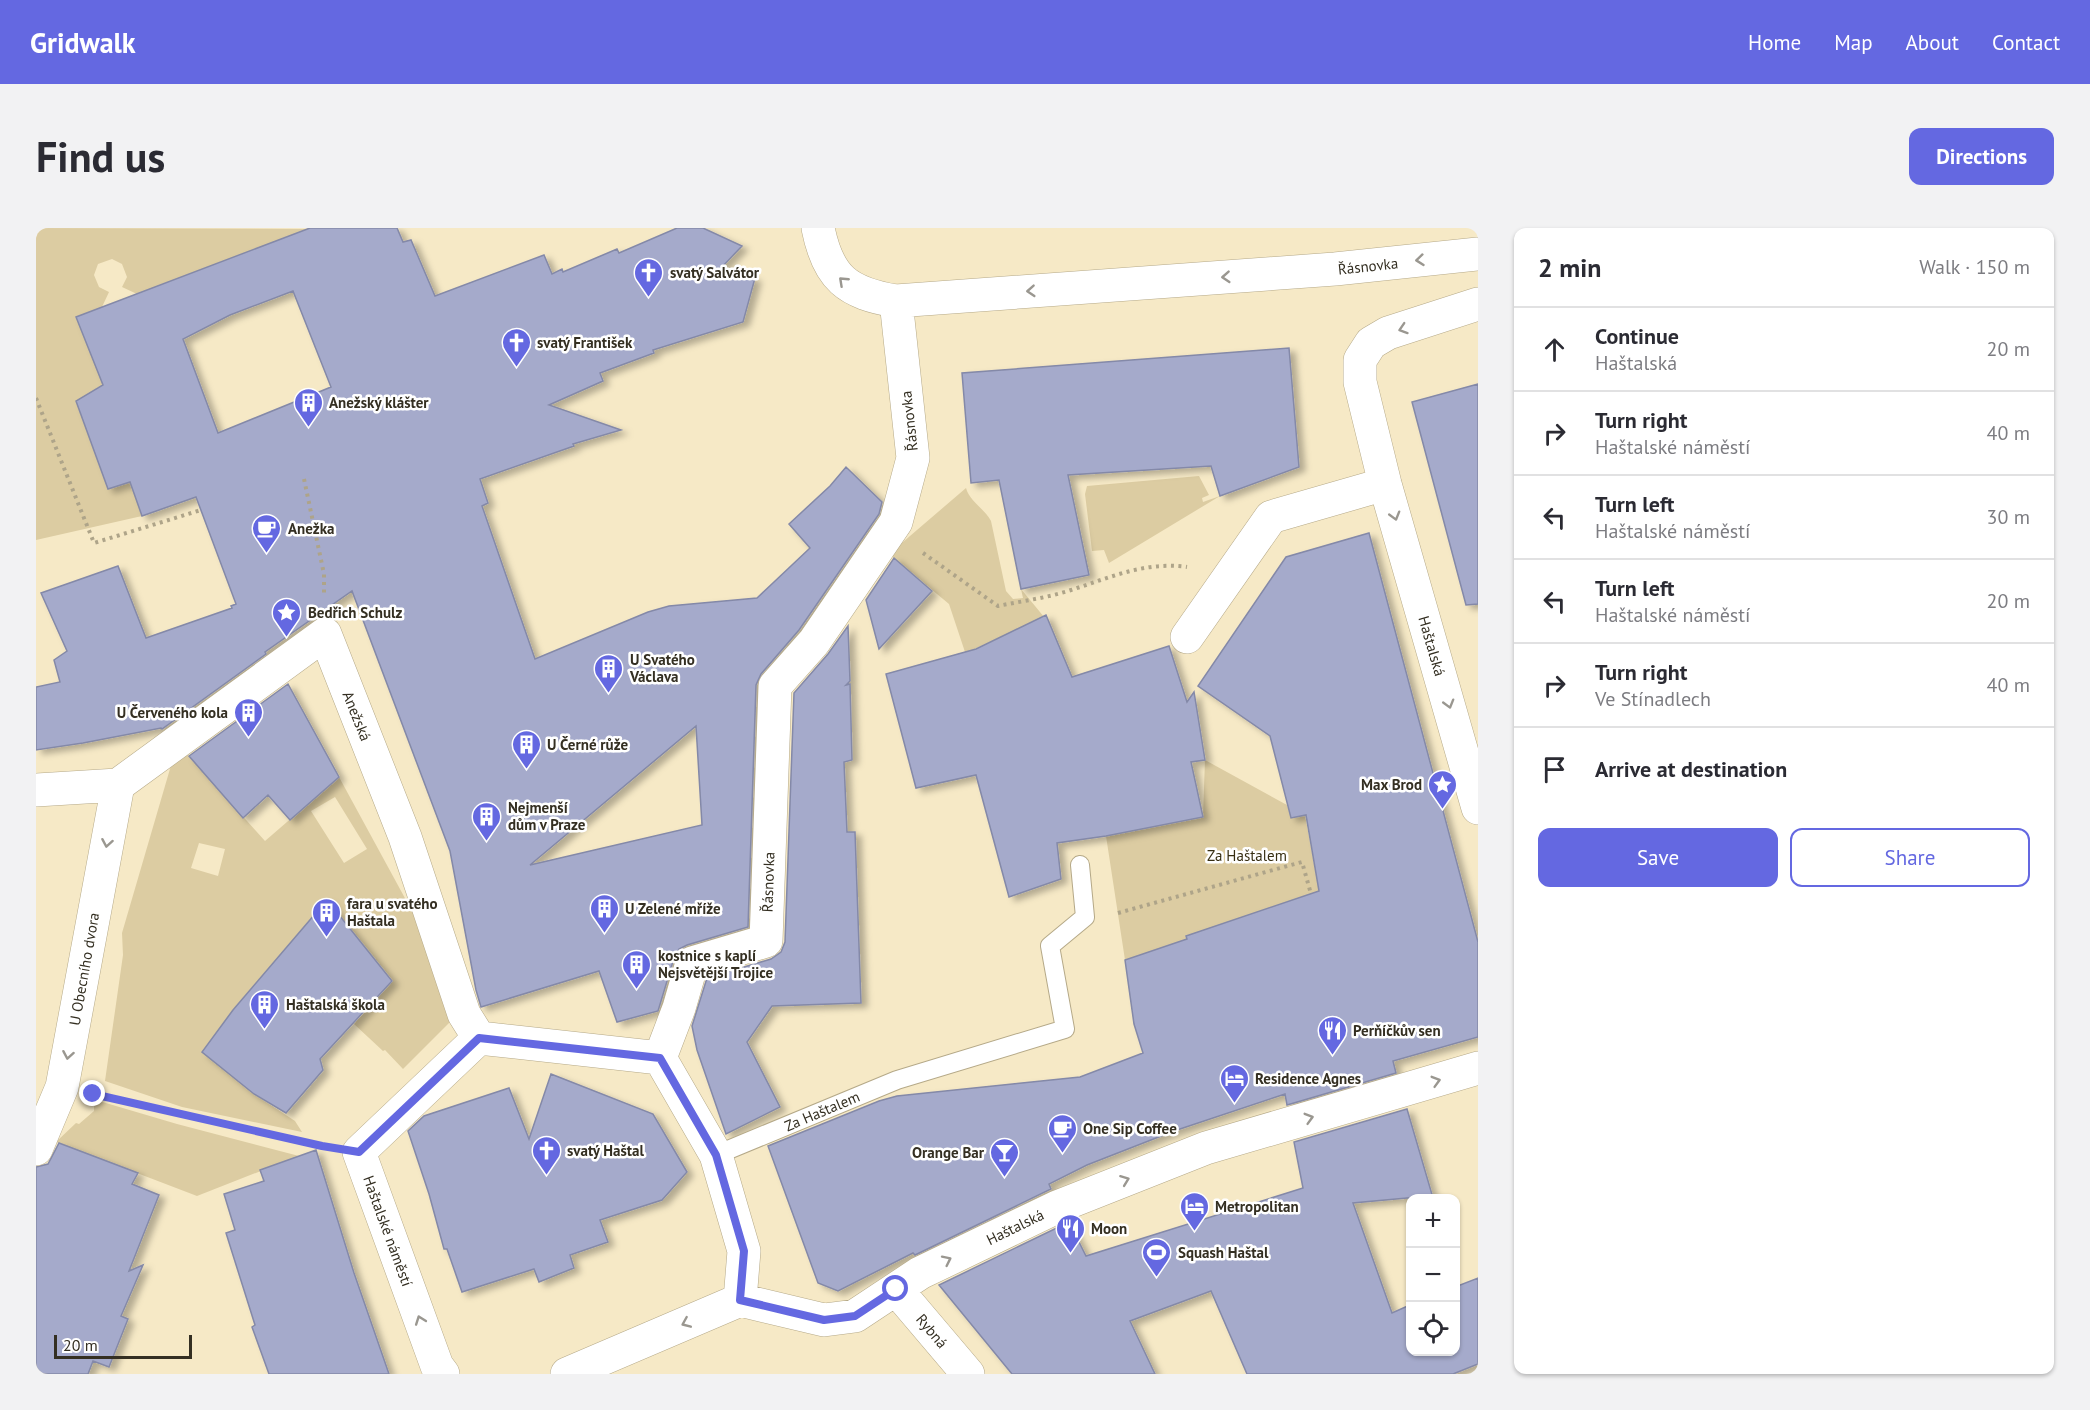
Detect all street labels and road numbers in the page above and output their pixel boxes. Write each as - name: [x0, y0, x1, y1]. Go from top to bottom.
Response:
- street label: Řásnovka: [1337, 253, 1399, 279]
- street label: Řásnovka: [896, 390, 922, 452]
- street label: Haštalská: [1414, 614, 1450, 678]
- street label: Anežská: [338, 688, 376, 744]
- street label: Řásnovka: [757, 851, 779, 913]
- street label: U Obecního dvora: [65, 911, 103, 1027]
- street label: Za Haštalem: [782, 1087, 862, 1135]
- street label: Haštalské náměstí: [359, 1173, 417, 1289]
- street label: Haštalská: [983, 1205, 1047, 1249]
- street label: Rybná: [912, 1310, 952, 1352]

